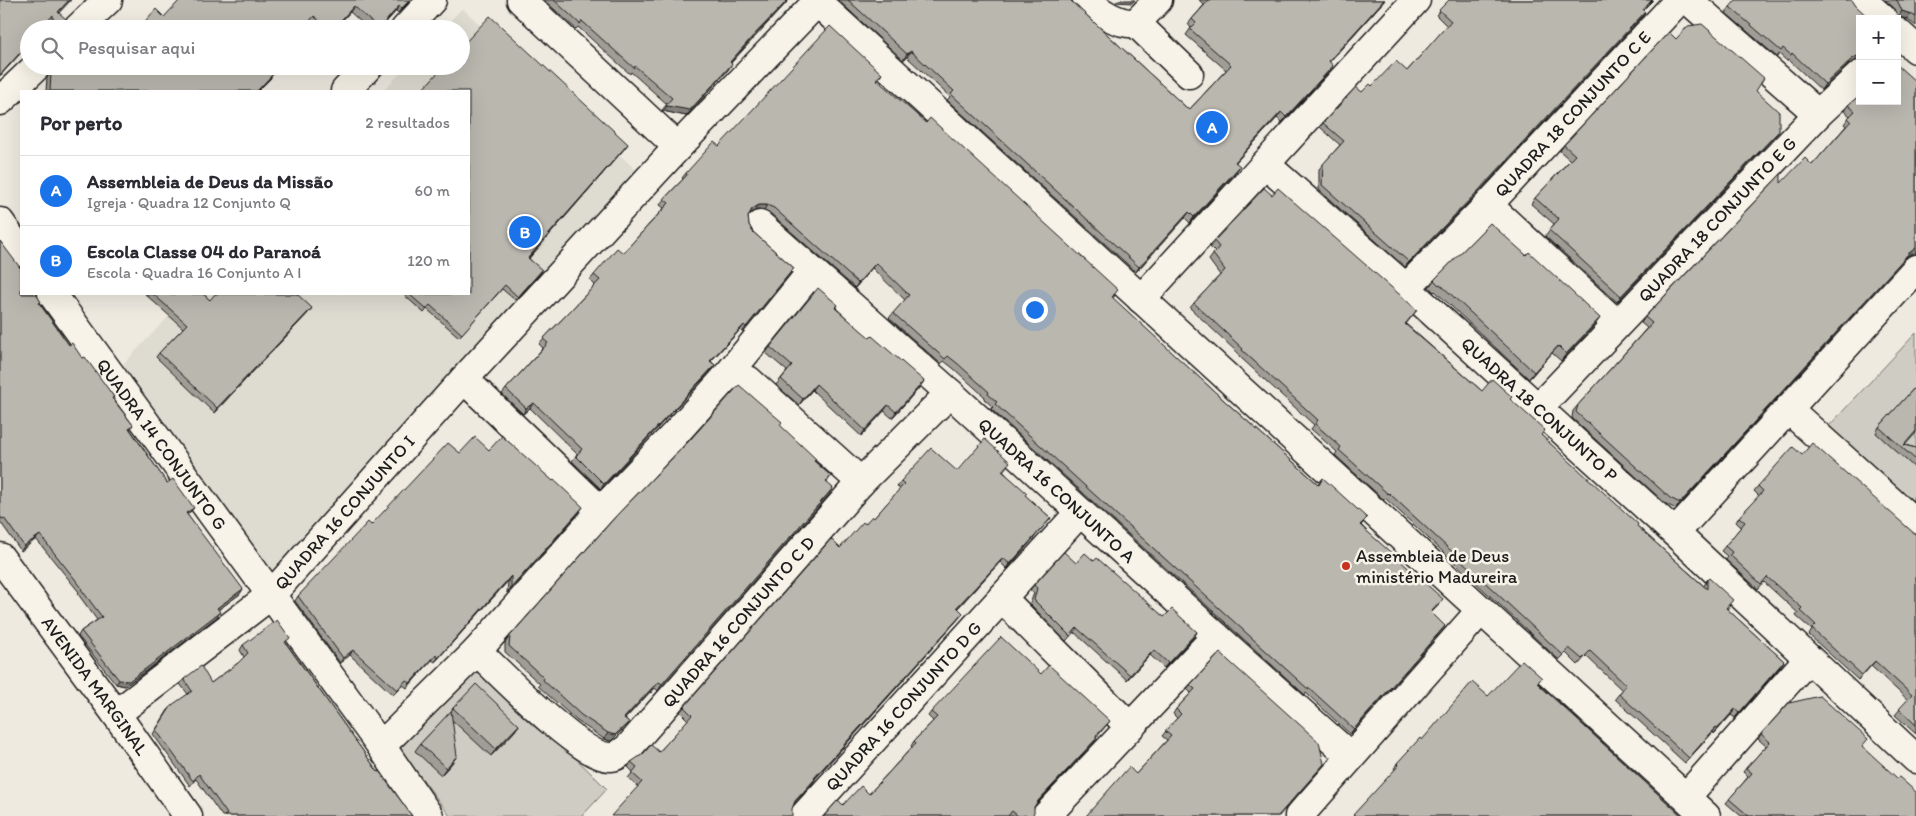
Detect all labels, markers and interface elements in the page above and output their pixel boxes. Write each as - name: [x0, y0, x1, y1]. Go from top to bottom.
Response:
- map controls: [1856, 15, 1901, 105]
- button: +: [1856, 15, 1901, 60]
- search box: [20, 20, 470, 75]
- street label: QUADRA 18 CONJUNTO C E: [1490, 26, 1656, 202]
- icon: search: [38, 34, 66, 62]
- text: Pesquisar aqui: [78, 36, 195, 59]
- button: −: [1856, 60, 1901, 105]
- pin: A: [1196, 108, 1228, 146]
- text: Por perto: [40, 110, 122, 135]
- text: 2 resultados: [365, 113, 450, 132]
- street label: QUADRA 18 CONJUNTO E G: [1633, 132, 1801, 307]
- text: Assembleia de Deus da Missão: [87, 170, 333, 193]
- text: A: [51, 181, 61, 200]
- text: 60 m: [415, 181, 450, 200]
- text: Igreja · Quadra 12 Conjunto Q: [87, 193, 291, 212]
- pin: B: [509, 213, 541, 251]
- text: Escola Classe 04 do Paranoá: [87, 240, 321, 263]
- text: B: [51, 251, 61, 270]
- text: 120 m: [407, 251, 450, 270]
- text: Escola · Quadra 16 Conjunto A I: [87, 263, 301, 282]
- your location: [1022, 297, 1048, 323]
- street label: QUADRA 18 CONJUNTO P: [1456, 332, 1623, 487]
- street label: QUADRA 14 CONJUNTO G: [92, 354, 231, 535]
- street label: QUADRA 16 CONJUNTO A: [973, 413, 1140, 568]
- street label: QUADRA 16 CONJUNTO I: [270, 431, 420, 595]
- street label: QUADRA 16 CONJUNTO C D: [657, 531, 820, 712]
- place label: Assembleia de Deus ministério Madureira: [1356, 545, 1518, 588]
- marker: Assembleia de Deus ministério Madureira: [1340, 560, 1352, 572]
- street label: AVENIDA MARGINAL: [37, 612, 153, 760]
- street label: QUADRA 16 CONJUNTO D G: [821, 617, 986, 796]

